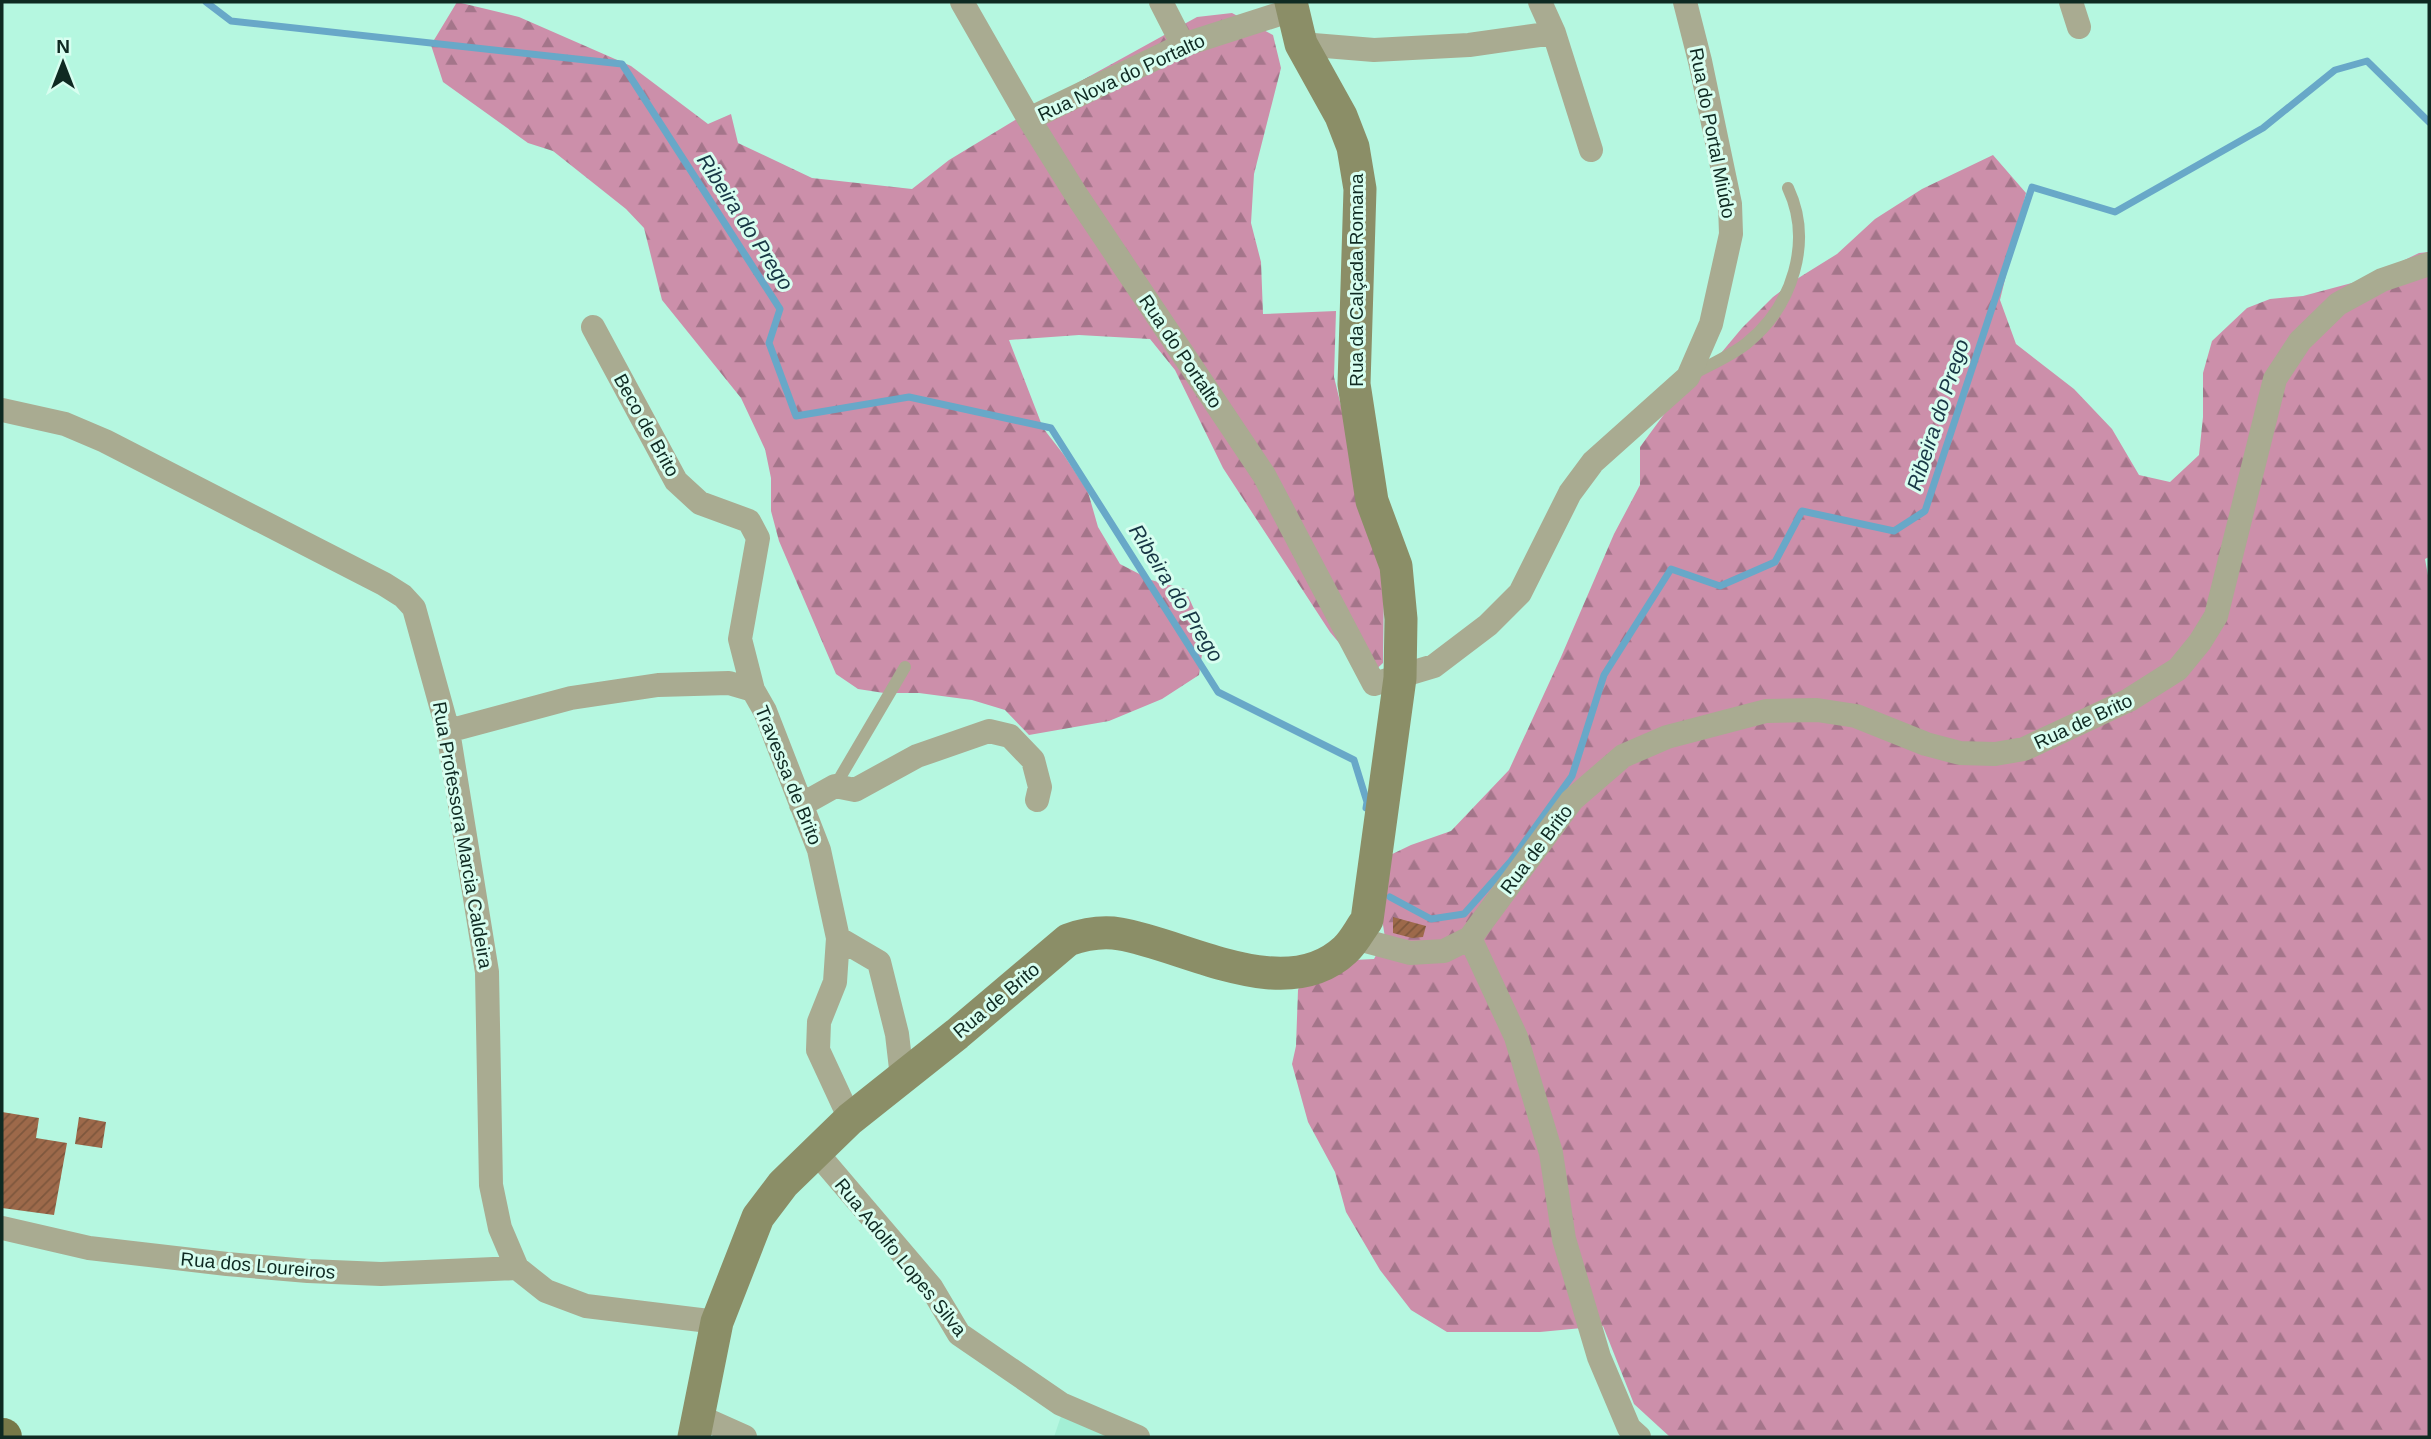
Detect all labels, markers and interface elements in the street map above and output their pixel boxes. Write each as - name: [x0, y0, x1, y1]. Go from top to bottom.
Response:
- north arrow: [28, 28, 98, 98]
- street label: Rua Nova do Portalto: [1034, 30, 1208, 125]
- text: N: [56, 36, 70, 57]
- street label: Rua do Portal Miúdo: [1686, 46, 1739, 220]
- water label: Ribeira do Prego: [693, 149, 798, 294]
- street label: Rua da Calçada Romana: [1346, 173, 1367, 387]
- street label: Rua do Portalto: [1135, 291, 1226, 412]
- water label: Ribeira do Prego: [1902, 336, 1973, 493]
- street label: Beco de Brito: [610, 370, 683, 480]
- water label: Ribeira do Prego: [1125, 520, 1228, 666]
- street label: Rua de Brito: [2031, 690, 2136, 753]
- street label: Rua Professora Marcia Caldeira: [429, 700, 496, 970]
- street label: Travessa de Brito: [751, 703, 826, 848]
- street label: Rua de Brito: [1496, 801, 1577, 898]
- street label: Rua de Brito: [949, 958, 1044, 1042]
- street label: Rua Adolfo Lopes Silva: [831, 1174, 971, 1341]
- street label: Rua dos Loureiros: [180, 1248, 336, 1283]

